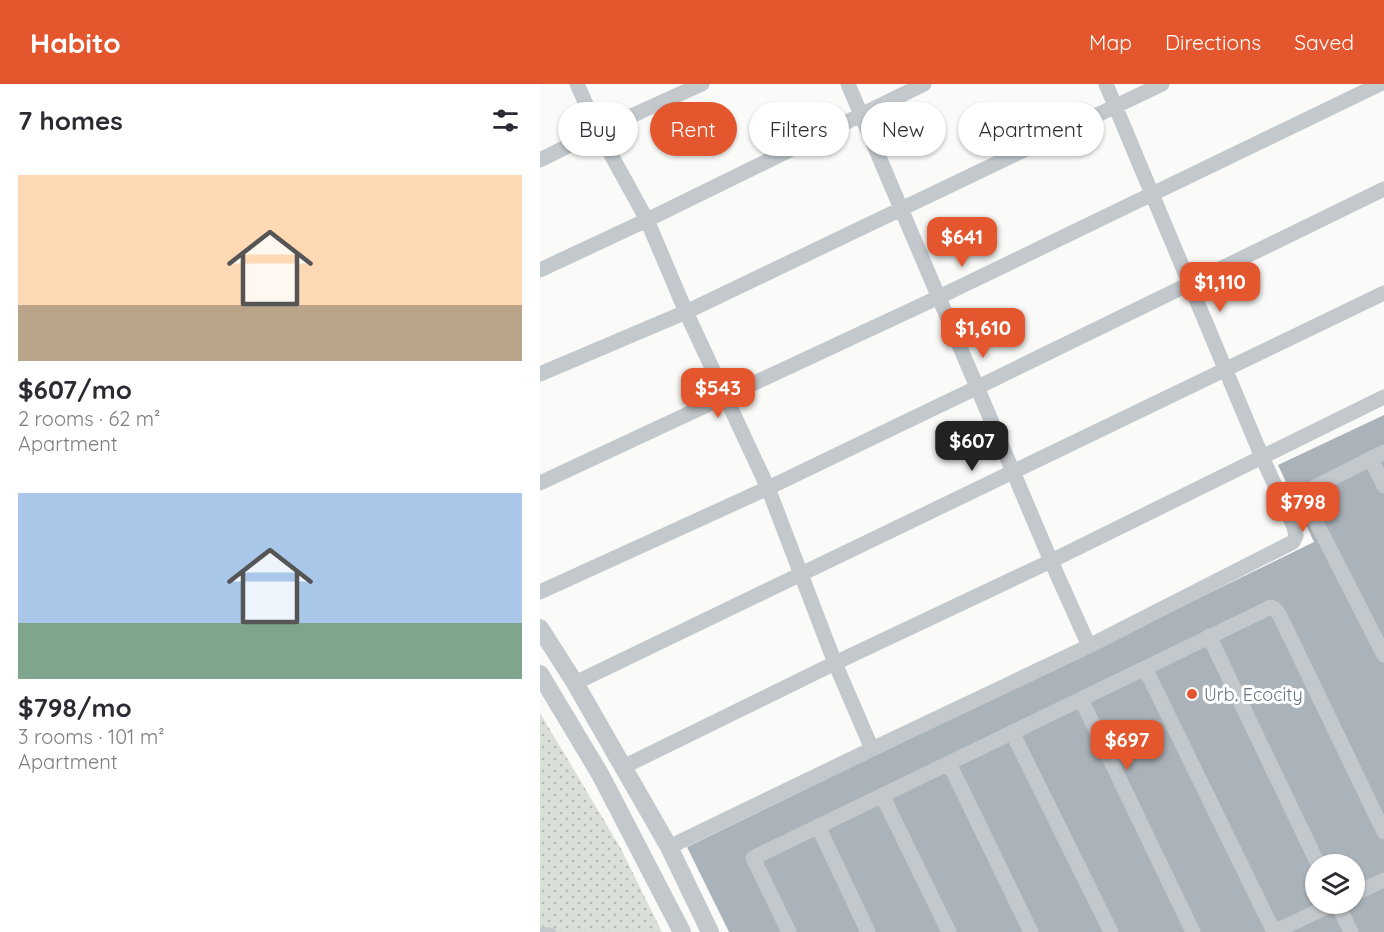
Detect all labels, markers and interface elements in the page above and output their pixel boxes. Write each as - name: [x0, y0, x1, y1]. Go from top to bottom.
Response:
- text: Habito: [30, 25, 121, 60]
- text: Map: [1089, 29, 1132, 55]
- text: Directions: [1165, 29, 1261, 55]
- text: Saved: [1294, 29, 1354, 55]
- chip: Buy: [558, 102, 638, 156]
- chip: Rent: [650, 102, 737, 156]
- chip: Filters: [749, 102, 849, 156]
- chip: New: [861, 102, 946, 156]
- chip: Apartment: [958, 102, 1104, 156]
- text: 7 homes: [18, 104, 123, 137]
- icon: filters: [489, 104, 522, 137]
- icon: home: [216, 214, 324, 322]
- pin: $641: [926, 217, 998, 268]
- text: $641: [941, 224, 983, 249]
- pin: $1,110: [1171, 262, 1269, 313]
- text: $1,110: [1194, 269, 1246, 294]
- pin: $1,610: [934, 308, 1032, 359]
- text: $1,610: [955, 315, 1011, 340]
- pin: $543: [682, 368, 754, 419]
- text: $607/mo: [18, 373, 132, 406]
- text: $543: [695, 375, 741, 400]
- text: 2 rooms · 62 m²: [18, 406, 160, 431]
- pin: $607: [936, 421, 1008, 472]
- text: $607: [949, 428, 995, 453]
- text: Apartment: [18, 431, 118, 456]
- pin: $798: [1267, 482, 1339, 533]
- text: $798: [1280, 489, 1326, 514]
- icon: home: [216, 532, 324, 640]
- place label: Urb. Ecocity: [1204, 683, 1303, 706]
- marker: Urb. Ecocity: [1185, 687, 1199, 701]
- text: $798/mo: [18, 691, 132, 724]
- pin: $697: [1091, 720, 1163, 771]
- text: 3 rooms · 101 m²: [18, 724, 165, 749]
- text: $697: [1105, 727, 1149, 752]
- text: Apartment: [18, 749, 118, 774]
- map controls: [1305, 854, 1365, 914]
- button: layers: [1305, 854, 1365, 914]

